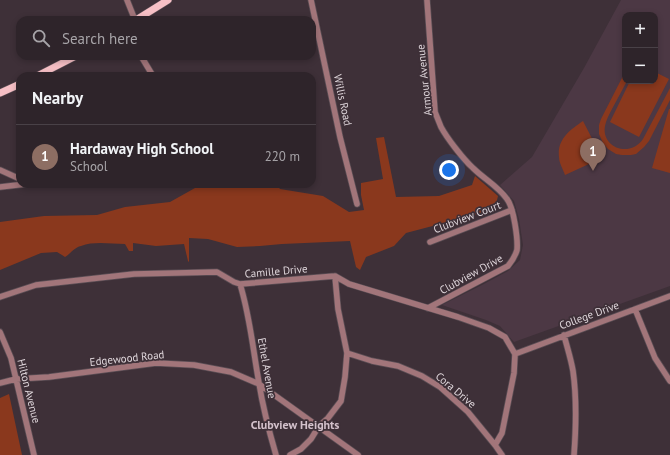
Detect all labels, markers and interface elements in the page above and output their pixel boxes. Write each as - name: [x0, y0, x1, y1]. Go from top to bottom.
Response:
- map controls: [622, 12, 658, 84]
- button: +: [622, 12, 658, 48]
- search box: [16, 16, 316, 60]
- icon: search: [30, 27, 52, 49]
- text: Search here: [62, 29, 138, 48]
- street label: Armour Avenue: [413, 43, 435, 116]
- button: −: [622, 48, 658, 84]
- street label: Willis Road: [331, 73, 355, 127]
- text: Nearby: [32, 87, 83, 109]
- pin: 1: [580, 138, 606, 171]
- text: Hardaway High School: [70, 139, 214, 158]
- text: 1: [41, 148, 49, 165]
- text: 220 m: [265, 148, 300, 165]
- text: School: [70, 158, 108, 175]
- your location: [439, 160, 459, 180]
- street label: Clubview Court: [431, 198, 503, 236]
- street label: Clubview Drive: [437, 251, 506, 297]
- street label: Camille Drive: [244, 261, 308, 281]
- street label: College Drive: [557, 298, 621, 332]
- street label: Ethel Avenue: [255, 337, 279, 400]
- street label: Edgewood Road: [89, 347, 165, 369]
- street label: Hilton Avenue: [14, 357, 44, 425]
- street label: Cora Drive: [433, 369, 479, 411]
- district label: Clubview Heights: [251, 417, 339, 432]

